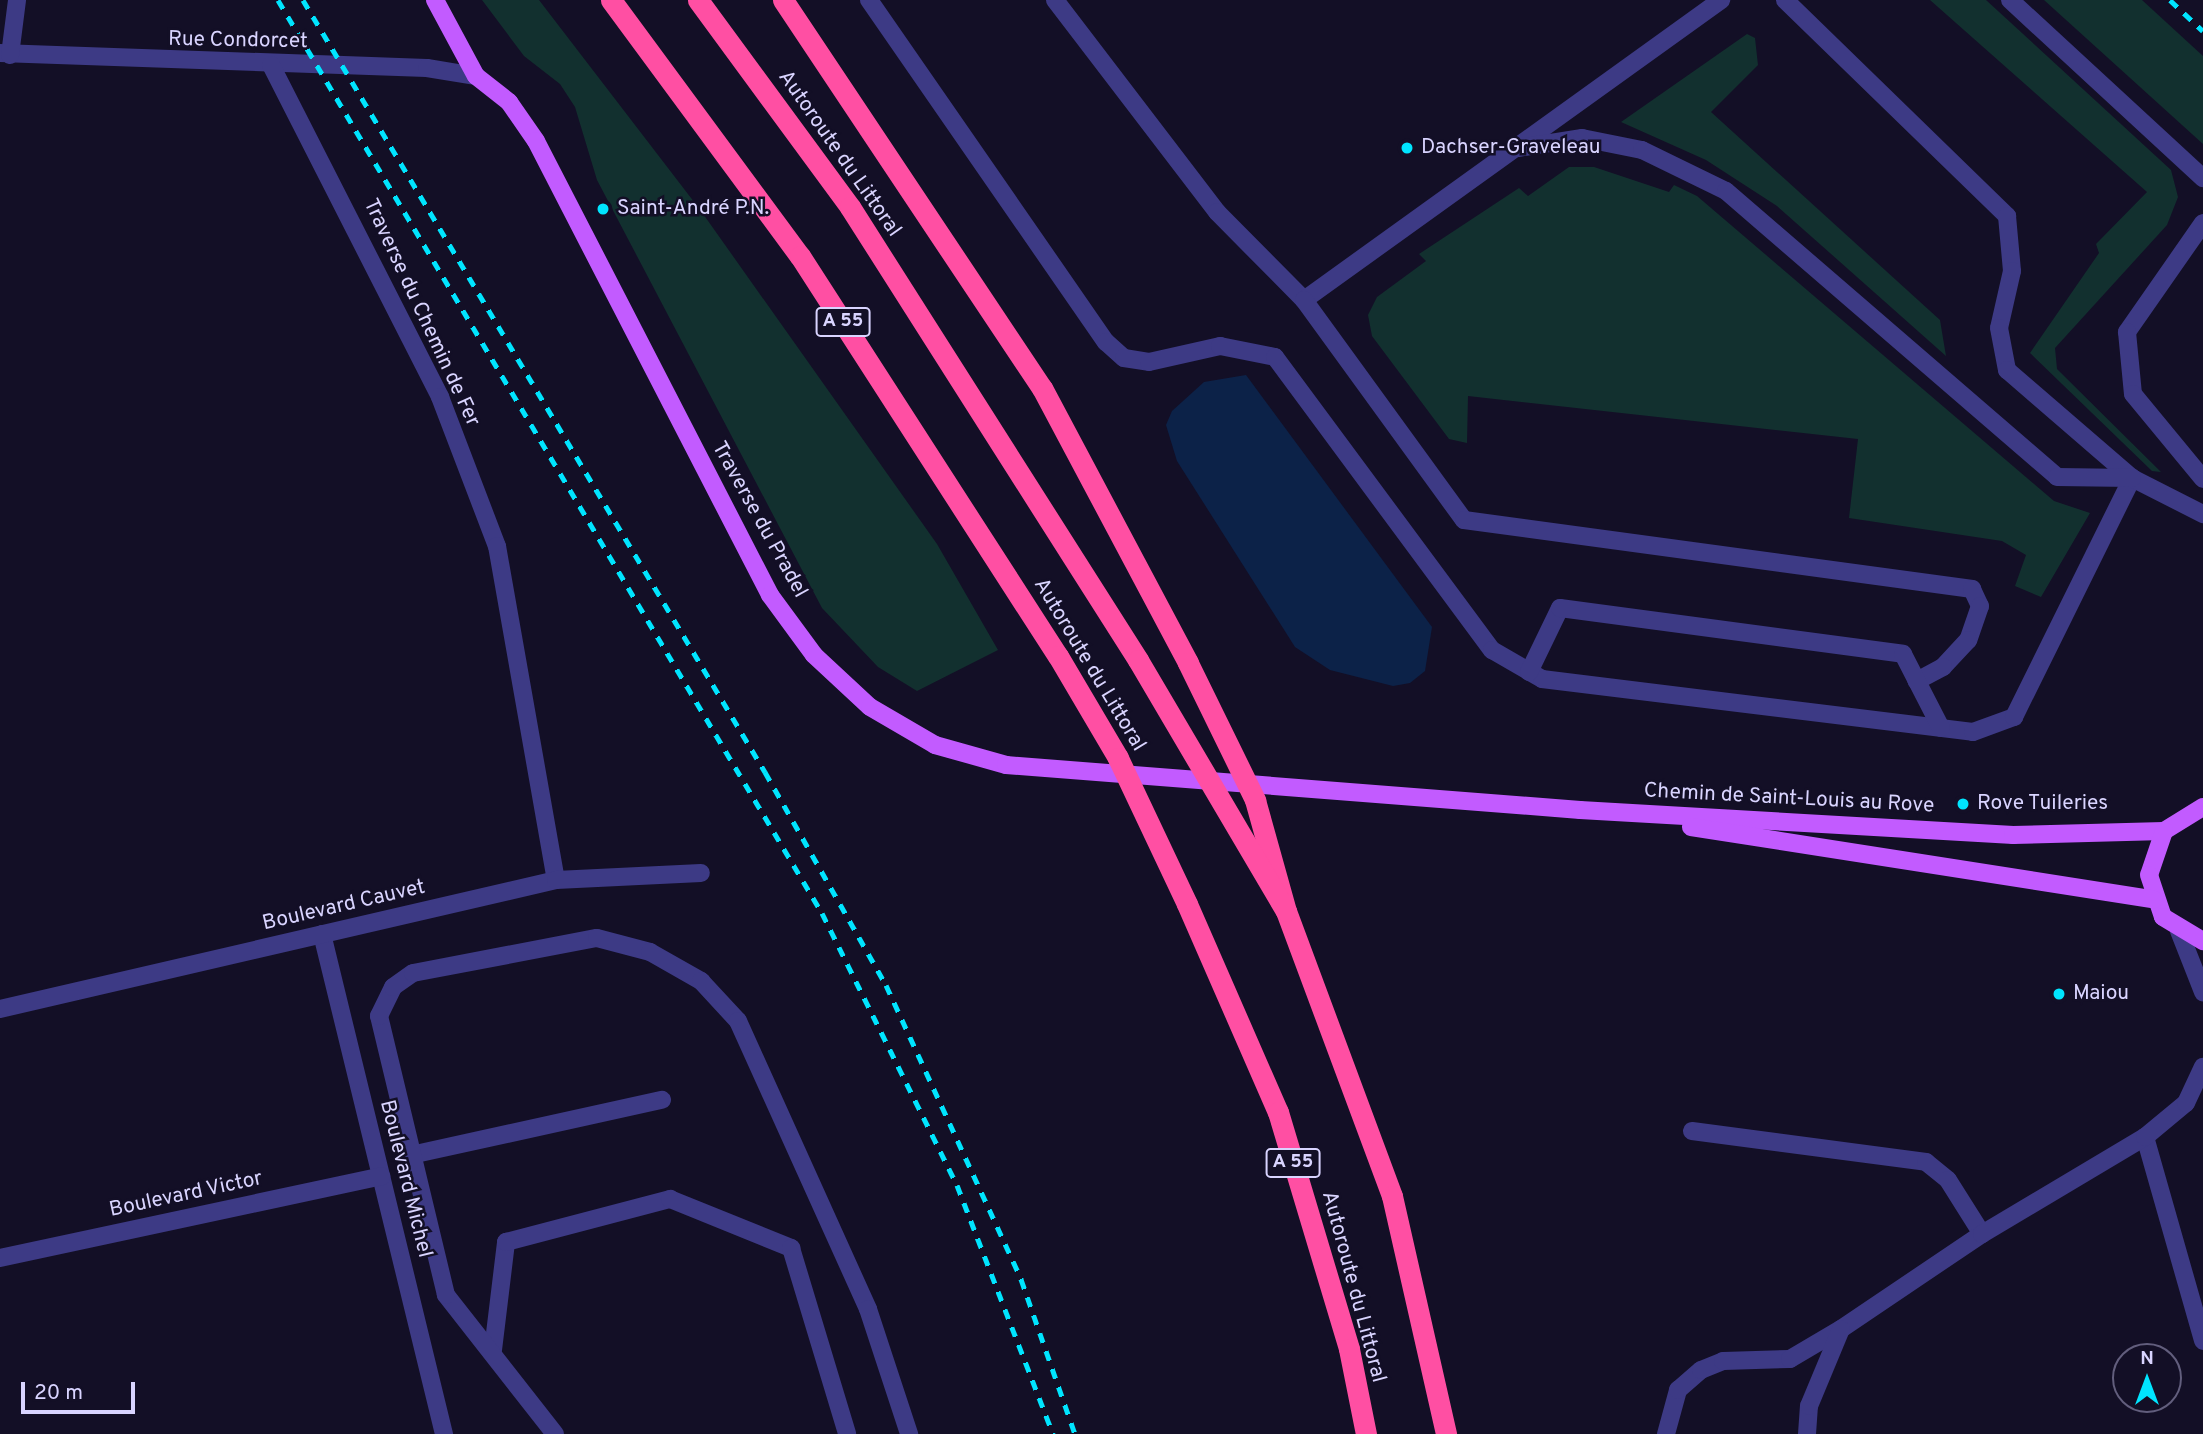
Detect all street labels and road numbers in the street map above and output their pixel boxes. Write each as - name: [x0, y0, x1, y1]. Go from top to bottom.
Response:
- street label: Rue Condorcet: [168, 27, 308, 55]
- street label: Autoroute du Littoral: [772, 66, 906, 242]
- street label: Traverse du Chemin de Fer: [357, 195, 485, 431]
- road number: A 55: [815, 306, 871, 338]
- street label: Traverse du Pradel: [706, 438, 812, 602]
- street label: Autoroute du Littoral: [1027, 574, 1151, 756]
- street label: Chemin de Saint-Louis au Rove: [1643, 779, 1935, 819]
- street label: Boulevard Cauvet: [260, 875, 428, 937]
- street label: Boulevard Michel: [373, 1098, 437, 1260]
- road number: A 55: [1265, 1148, 1321, 1178]
- street label: Boulevard Victor: [107, 1166, 265, 1224]
- street label: Autoroute du Littoral: [1315, 1188, 1391, 1386]

